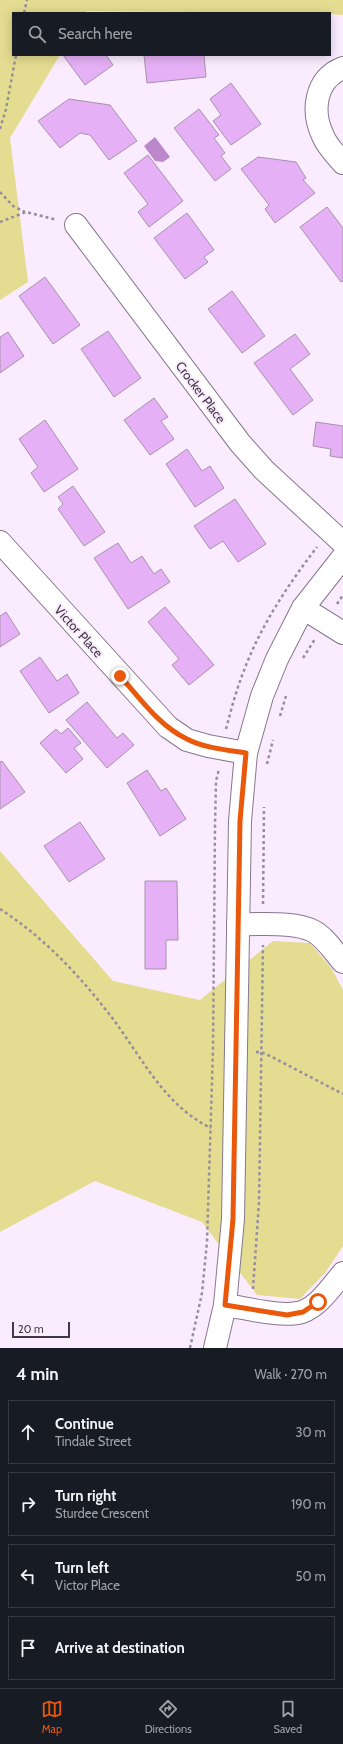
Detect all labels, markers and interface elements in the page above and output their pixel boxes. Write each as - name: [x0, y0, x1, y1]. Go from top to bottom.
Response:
- search box: [12, 12, 331, 56]
- icon: search: [26, 23, 48, 45]
- text: Search here: [58, 25, 133, 43]
- street label: Crocker Place: [173, 358, 230, 426]
- street label: Victor Place: [51, 602, 107, 661]
- route end: [111, 667, 129, 685]
- route start: [309, 1293, 327, 1311]
- scale bar: [12, 1320, 70, 1339]
- text: 20 m: [18, 1322, 44, 1336]
- text: 4 min: [16, 1364, 59, 1384]
- text: Walk · 270 m: [255, 1366, 327, 1382]
- text: Continue: [55, 1415, 114, 1433]
- icon: ahead: [17, 1421, 39, 1443]
- text: 30 m: [296, 1424, 326, 1440]
- text: Tindale Street: [55, 1433, 131, 1449]
- text: Turn right: [55, 1487, 116, 1505]
- icon: right: [17, 1493, 39, 1515]
- text: 190 m: [291, 1496, 326, 1512]
- text: Sturdee Crescent: [55, 1505, 149, 1521]
- text: Turn left: [55, 1559, 109, 1577]
- icon: left: [17, 1565, 39, 1587]
- text: 50 m: [296, 1568, 326, 1584]
- text: Victor Place: [55, 1577, 120, 1593]
- icon: arrive: [17, 1637, 39, 1659]
- text: Arrive at destination: [55, 1639, 185, 1657]
- tab: Map: [41, 1698, 63, 1736]
- tab: Directions: [145, 1698, 192, 1736]
- tab: Saved: [274, 1698, 302, 1736]

